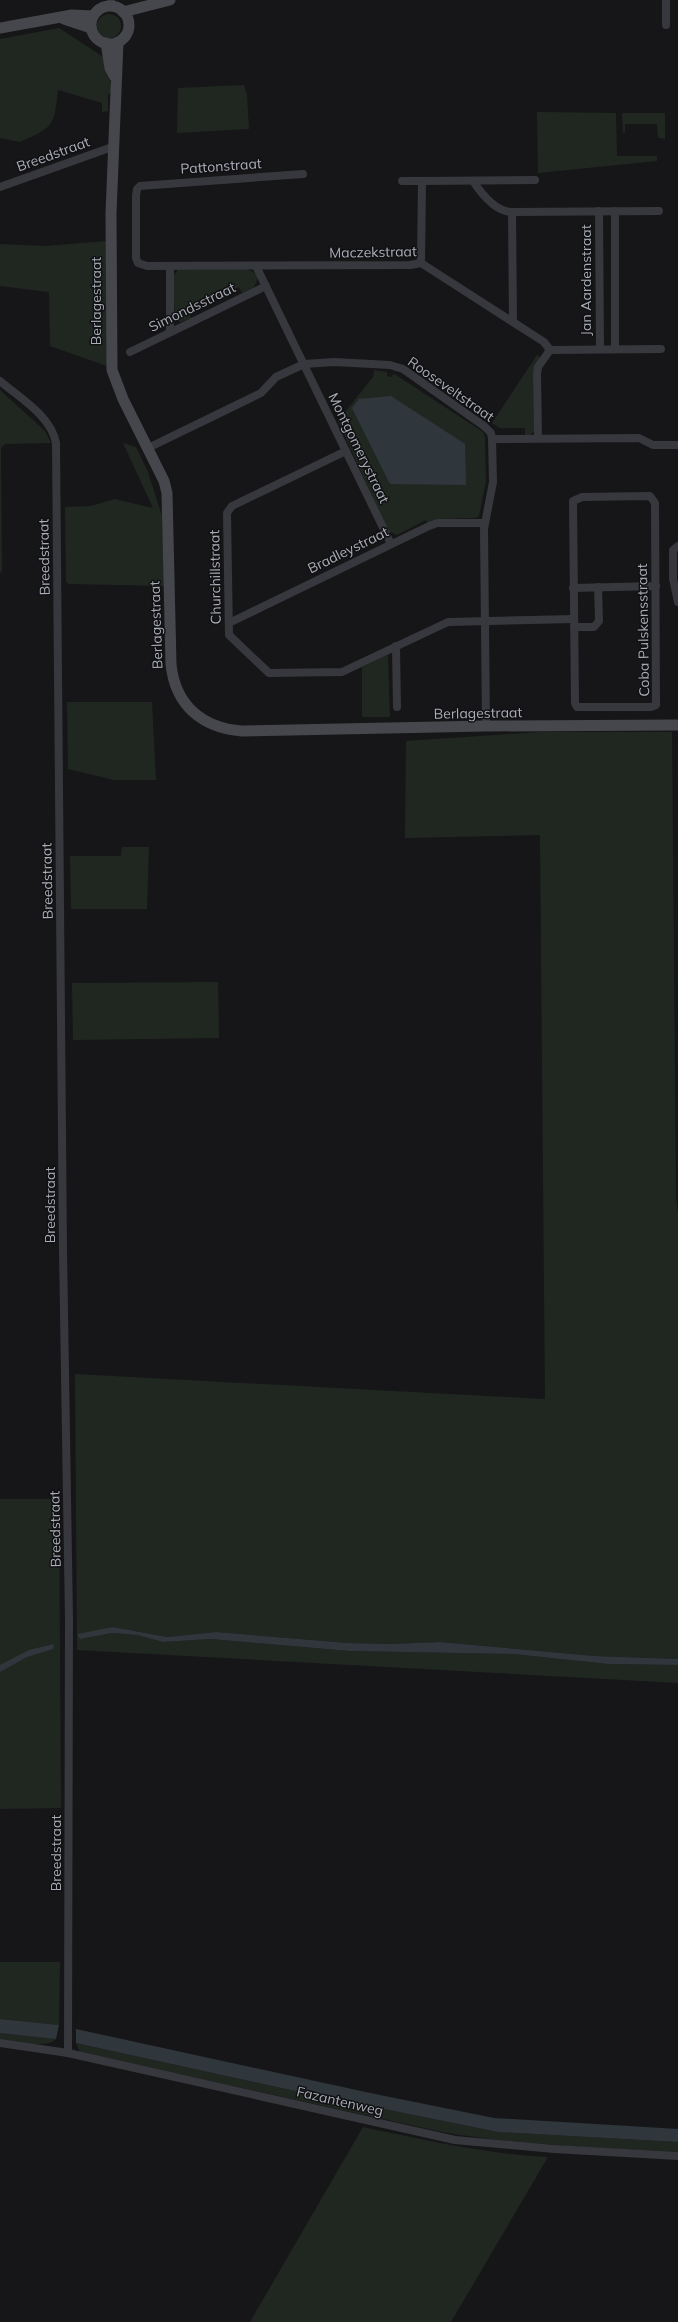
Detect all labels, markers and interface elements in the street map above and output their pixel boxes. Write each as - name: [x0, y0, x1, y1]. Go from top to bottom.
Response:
- street label: Breedstraat: [14, 132, 92, 176]
- street label: Pattonstraat: [180, 154, 262, 178]
- street label: Jan Aardenstraat: [577, 224, 595, 336]
- street label: Maczekstraat: [329, 242, 417, 262]
- street label: Berlagestraat: [87, 257, 105, 345]
- street label: Simondsstraat: [146, 278, 238, 336]
- street label: Rooseveltstraat: [404, 352, 498, 426]
- street label: Montgomerystraat: [324, 390, 394, 506]
- street label: Breedstraat: [34, 518, 54, 595]
- street label: Bradleystraat: [305, 523, 392, 577]
- street label: Churchillstraat: [205, 530, 225, 624]
- street label: Coba Pulskensstraat: [633, 563, 653, 697]
- street label: Berlagestraat: [145, 580, 167, 670]
- street label: Berlagestraat: [434, 703, 522, 723]
- street label: Breedstraat: [37, 842, 57, 919]
- street label: Breedstraat: [41, 1167, 59, 1243]
- street label: Breedstraat: [45, 1490, 65, 1567]
- street label: Breedstraat: [47, 1815, 65, 1891]
- street label: Fazantenweg: [295, 2082, 385, 2120]

